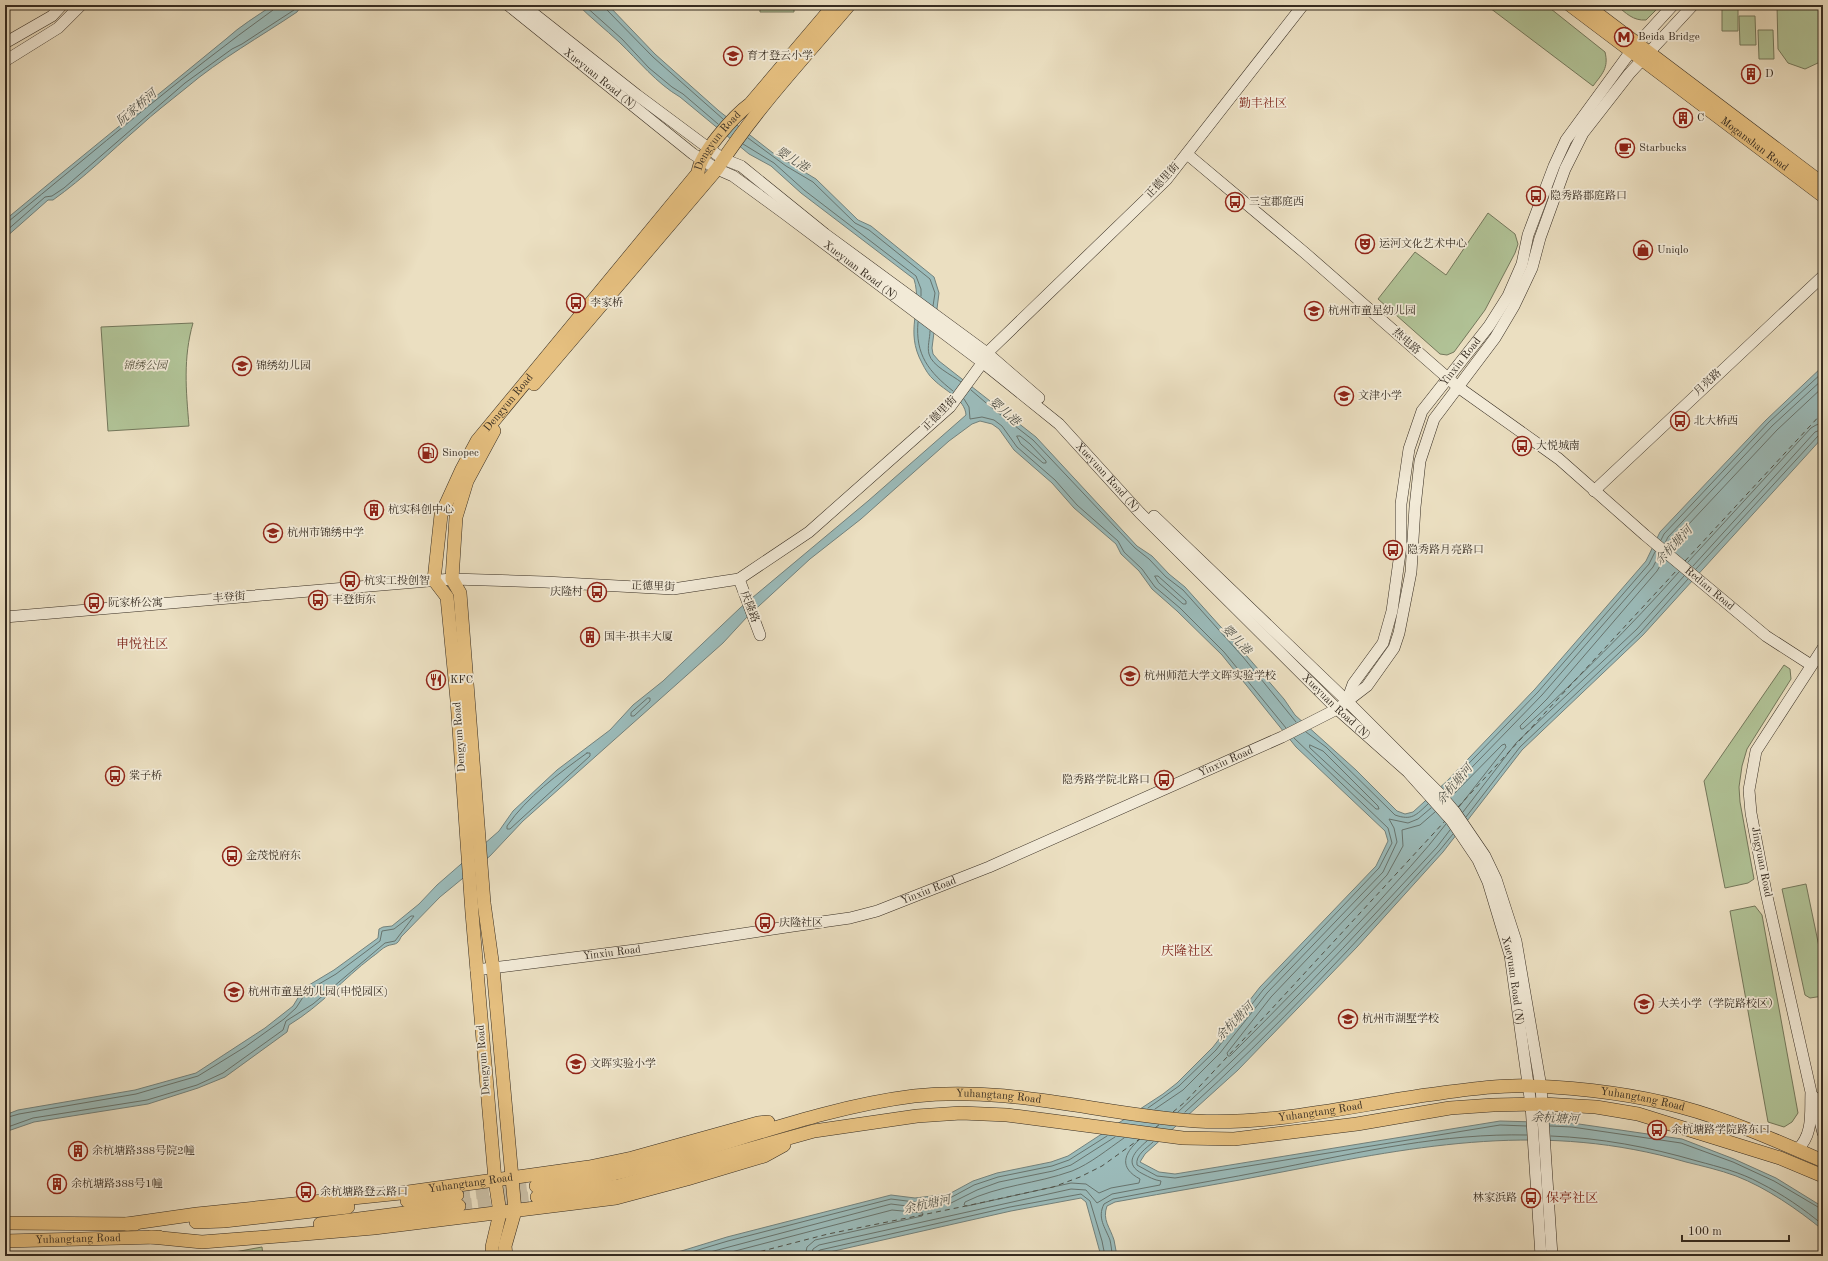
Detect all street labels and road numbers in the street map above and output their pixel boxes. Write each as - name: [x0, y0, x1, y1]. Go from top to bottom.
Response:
- street label: Xueyuan Road (N): [562, 47, 638, 111]
- street label: Dengyun Road: [693, 109, 743, 172]
- street label: Moganshan Road: [1718, 115, 1791, 173]
- street label: 正德里街: [1143, 160, 1182, 201]
- street label: Xueyuan Road (N): [821, 239, 900, 302]
- street label: 热电路: [1390, 326, 1423, 357]
- street label: Yinxiu Road: [1438, 335, 1483, 388]
- street label: 月亮路: [1691, 366, 1724, 398]
- street label: Dengyun Road: [482, 372, 535, 434]
- street label: 正德里街: [919, 393, 959, 433]
- street label: Xueyuan Road (N): [1073, 440, 1142, 514]
- street label: Redian Road: [1682, 565, 1736, 613]
- street label: 正德里街: [631, 579, 675, 593]
- street label: 丰登街: [212, 589, 246, 605]
- street label: 庆隆路: [738, 589, 762, 624]
- street label: Xueyuan Road (N): [1300, 672, 1373, 741]
- street label: Dengyun Road: [452, 701, 468, 773]
- street label: Yinxiu Road: [1197, 745, 1255, 779]
- street label: Jingyuan Road: [1749, 826, 1773, 898]
- street label: Yinxiu Road: [899, 875, 958, 907]
- street label: Xueyuan Road (N): [1499, 935, 1525, 1026]
- street label: Yinxiu Road: [582, 944, 642, 962]
- street label: Dengyun Road: [475, 1024, 493, 1096]
- street label: Yuhangtang Road: [1600, 1086, 1686, 1113]
- street label: Yuhangtang Road: [956, 1088, 1042, 1106]
- street label: Yuhangtang Road: [1277, 1100, 1364, 1123]
- street label: Yuhangtang Road: [427, 1172, 514, 1195]
- street label: Yuhangtang Road: [35, 1232, 121, 1246]

